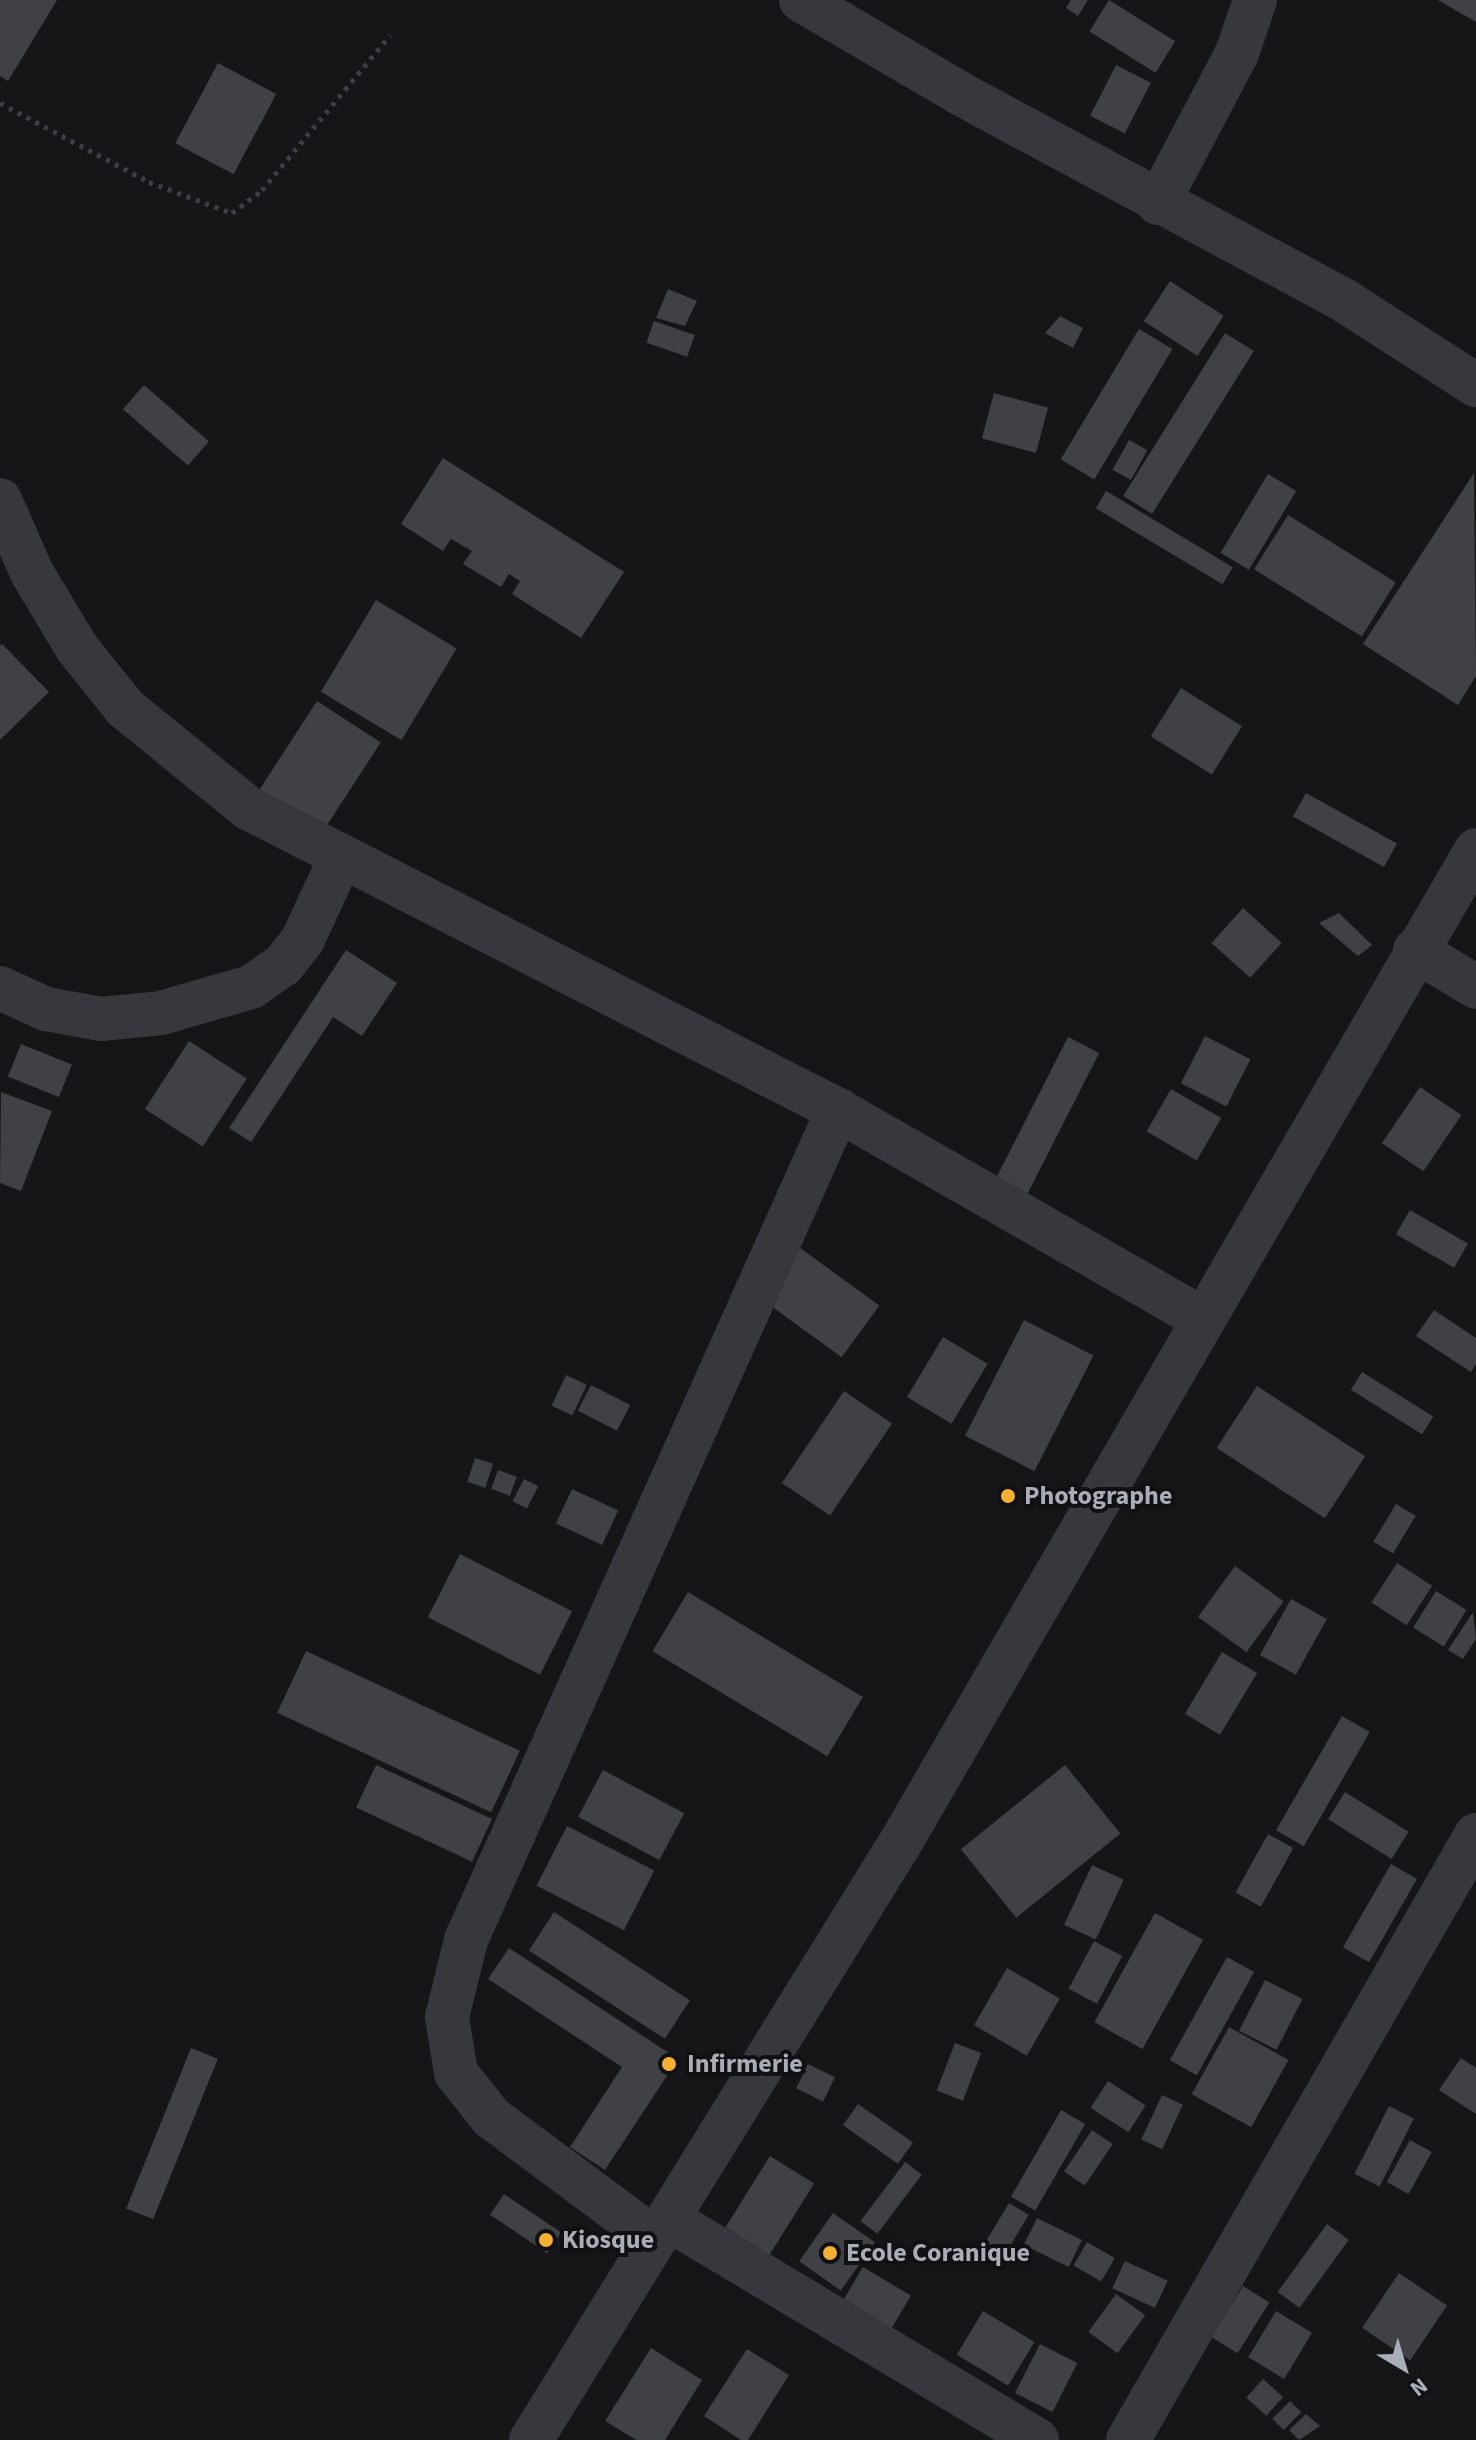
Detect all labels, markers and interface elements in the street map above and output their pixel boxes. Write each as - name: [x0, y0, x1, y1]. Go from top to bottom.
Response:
- place label: Photographe: [1024, 1480, 1172, 1512]
- marker: Photographe: [999, 1487, 1017, 1505]
- place label: Infirmerie: [687, 2048, 803, 2080]
- marker: Infirmerie: [658, 2053, 680, 2075]
- place label: Kiosque: [562, 2224, 654, 2256]
- marker: Kiosque: [537, 2231, 555, 2249]
- place label: Ecole Coranique: [846, 2237, 1030, 2269]
- marker: Ecole Coranique: [821, 2244, 839, 2262]
- north arrow: [1364, 2328, 1444, 2408]
- text: N: [1403, 2370, 1434, 2404]

